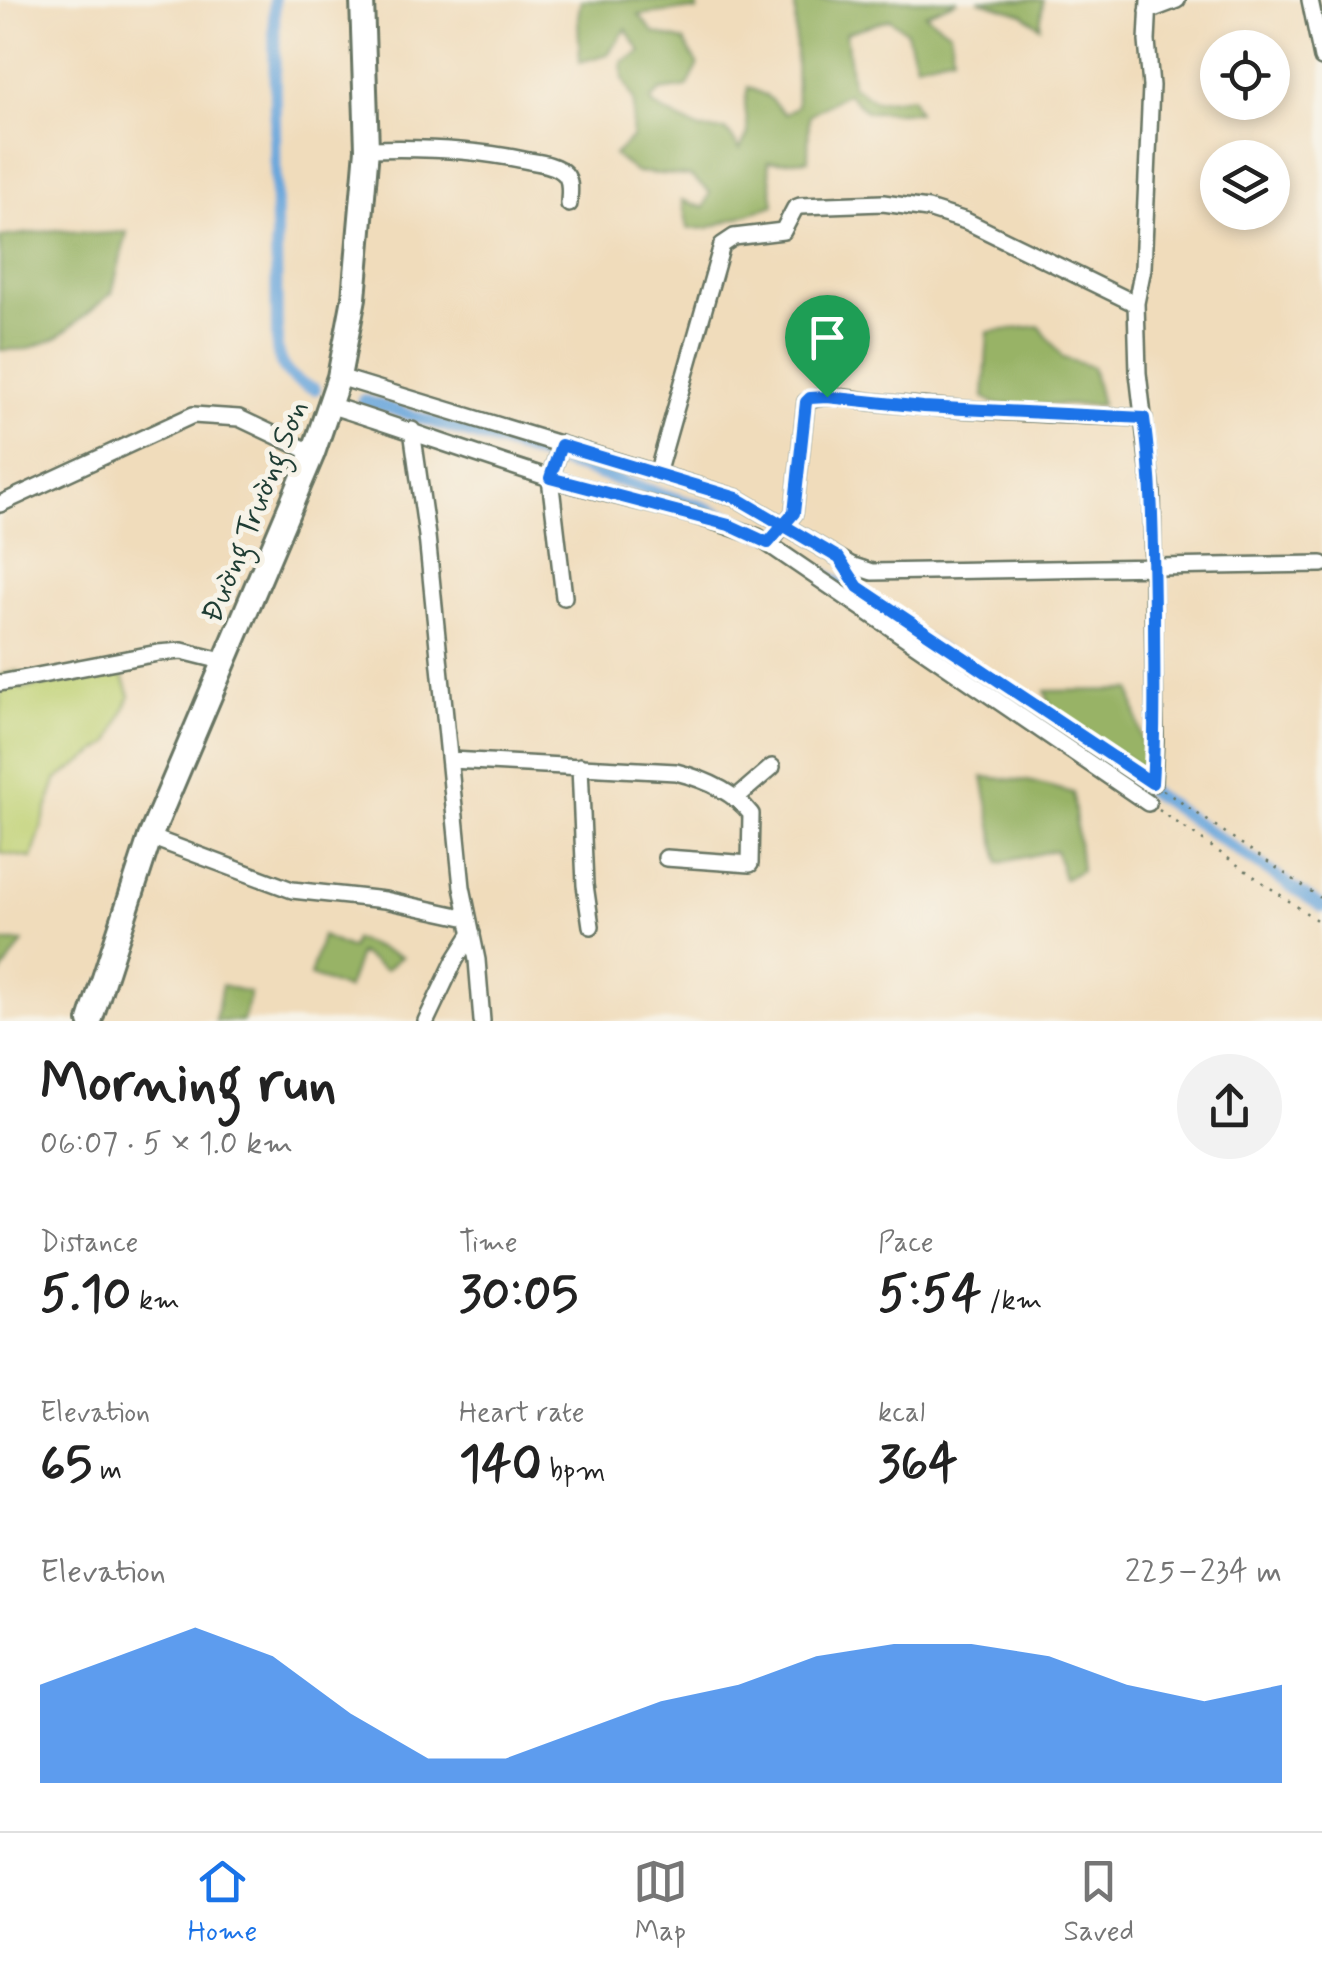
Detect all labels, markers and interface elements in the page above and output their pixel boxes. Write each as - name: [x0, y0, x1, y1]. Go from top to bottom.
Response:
- map controls: [1200, 30, 1290, 230]
- button: locate: [1200, 30, 1290, 120]
- button: layers: [1200, 140, 1290, 230]
- pin: [785, 295, 870, 398]
- icon: arrive: [800, 310, 855, 365]
- street label: Đường Trường Sơn: [193, 395, 320, 629]
- text: Morning run: [40, 1049, 337, 1121]
- button: share: [1177, 1054, 1282, 1159]
- text: 06:07 · 5 × 1.0 km: [40, 1123, 293, 1165]
- text: Distance: [40, 1225, 138, 1262]
- text: Time: [459, 1225, 518, 1262]
- text: Pace: [878, 1225, 934, 1262]
- text: 5.10: [40, 1262, 131, 1328]
- text: 30:05: [459, 1262, 578, 1328]
- text: 5:54: [878, 1262, 982, 1328]
- text: km: [131, 1283, 180, 1320]
- text: /km: [982, 1283, 1042, 1320]
- text: Elevation: [40, 1395, 150, 1432]
- text: Heart rate: [459, 1395, 585, 1432]
- text: kcal: [878, 1395, 925, 1432]
- text: 65: [40, 1432, 92, 1498]
- text: 140: [459, 1432, 542, 1498]
- text: 364: [878, 1432, 958, 1498]
- text: m: [92, 1453, 122, 1490]
- text: bpm: [542, 1453, 606, 1490]
- text: Elevation: [40, 1551, 166, 1593]
- text: 225–234 m: [1125, 1551, 1282, 1593]
- tab: Home: [188, 1854, 257, 1951]
- tab: Map: [633, 1854, 688, 1951]
- tab: Saved: [1063, 1854, 1134, 1951]

